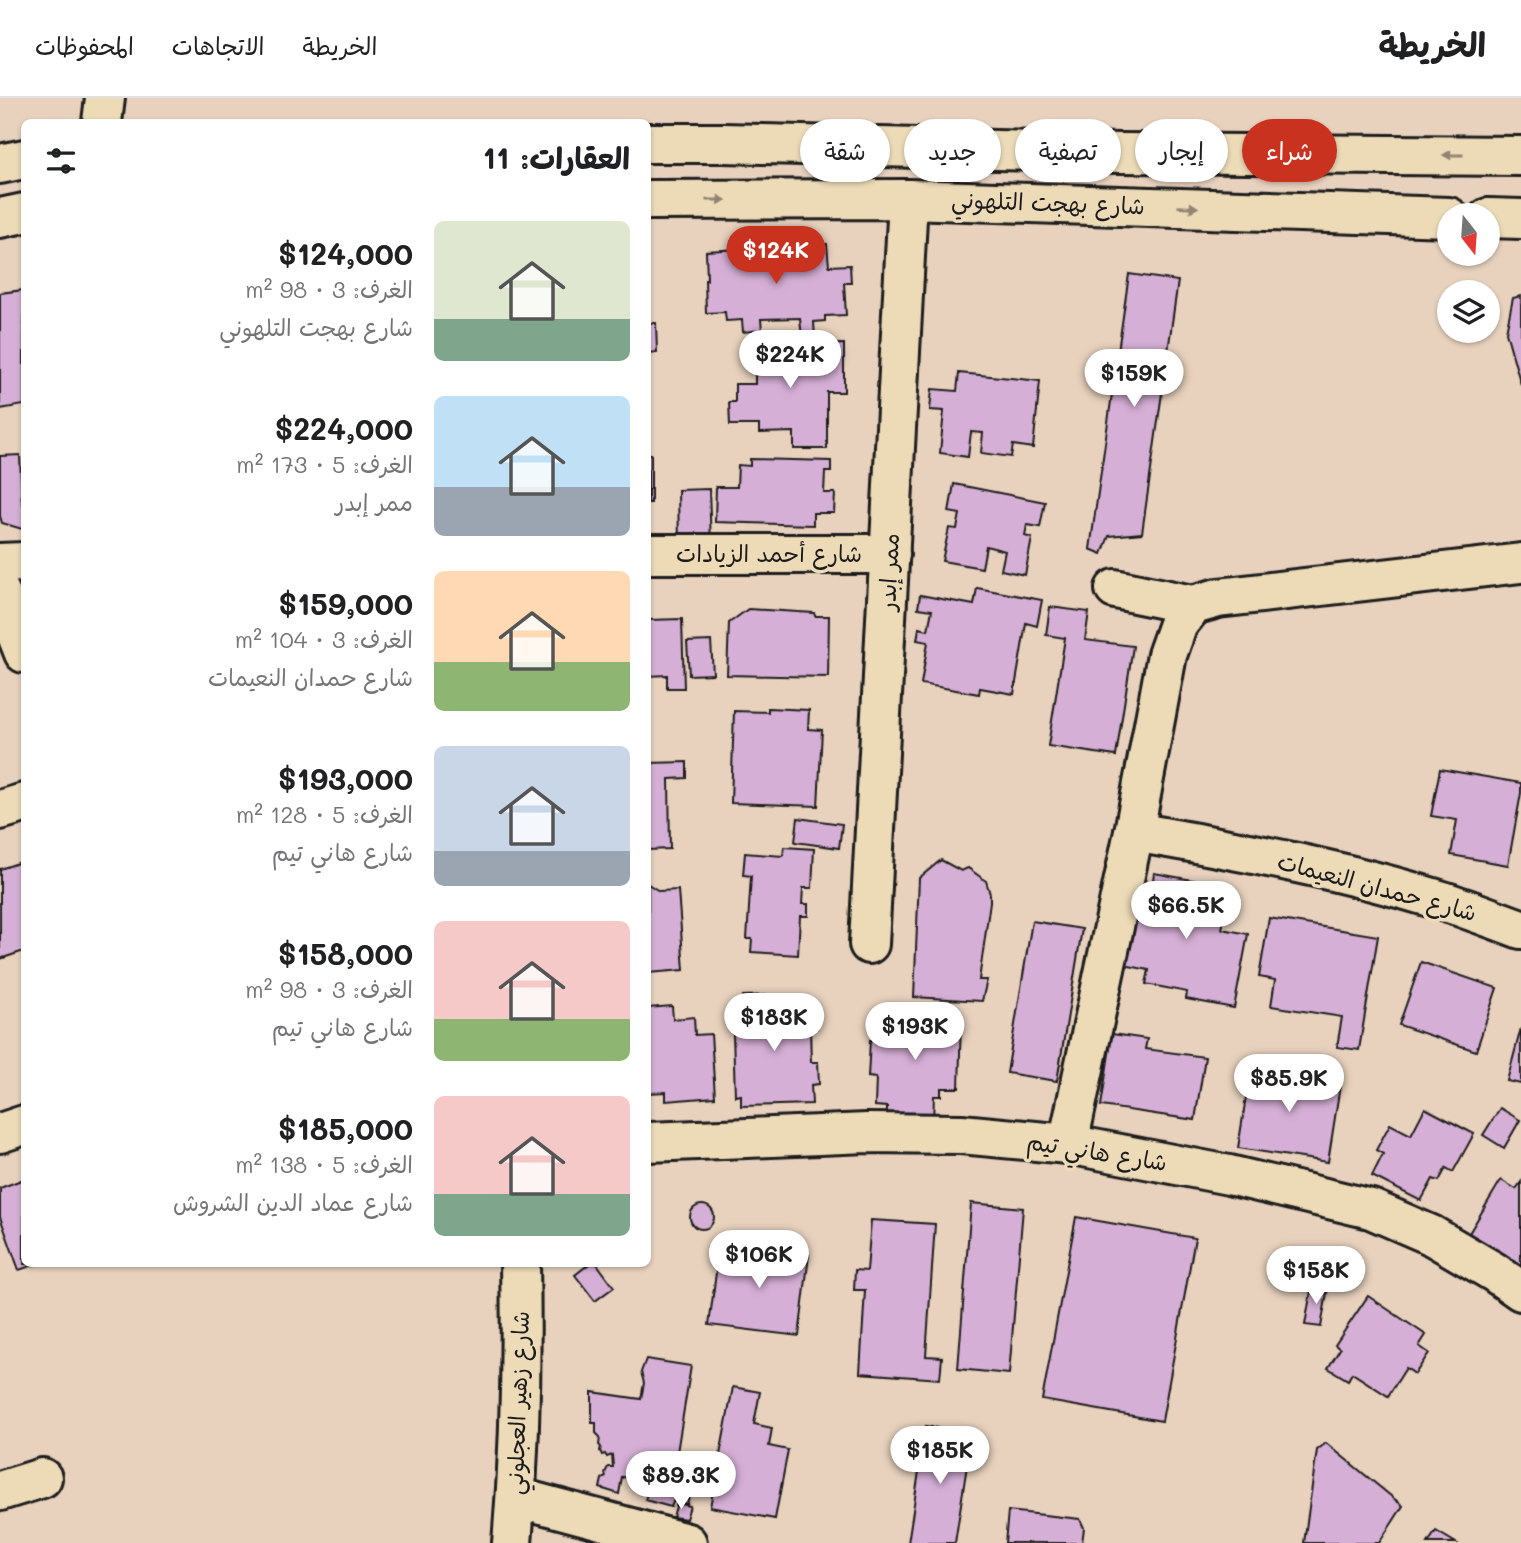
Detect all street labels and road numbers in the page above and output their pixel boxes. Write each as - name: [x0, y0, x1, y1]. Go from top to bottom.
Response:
- street label: شارع بهجت التلهوني: [950, 184, 1145, 227]
- street label: ممر إبدر: [871, 533, 905, 613]
- street label: شارع أحمد الزيادات: [676, 538, 862, 570]
- street label: شارع حمدان النعيمات: [1274, 845, 1480, 929]
- street label: شارع هاني تيم: [1024, 1125, 1169, 1184]
- street label: شارع زهير العجلوني: [499, 1310, 542, 1496]

